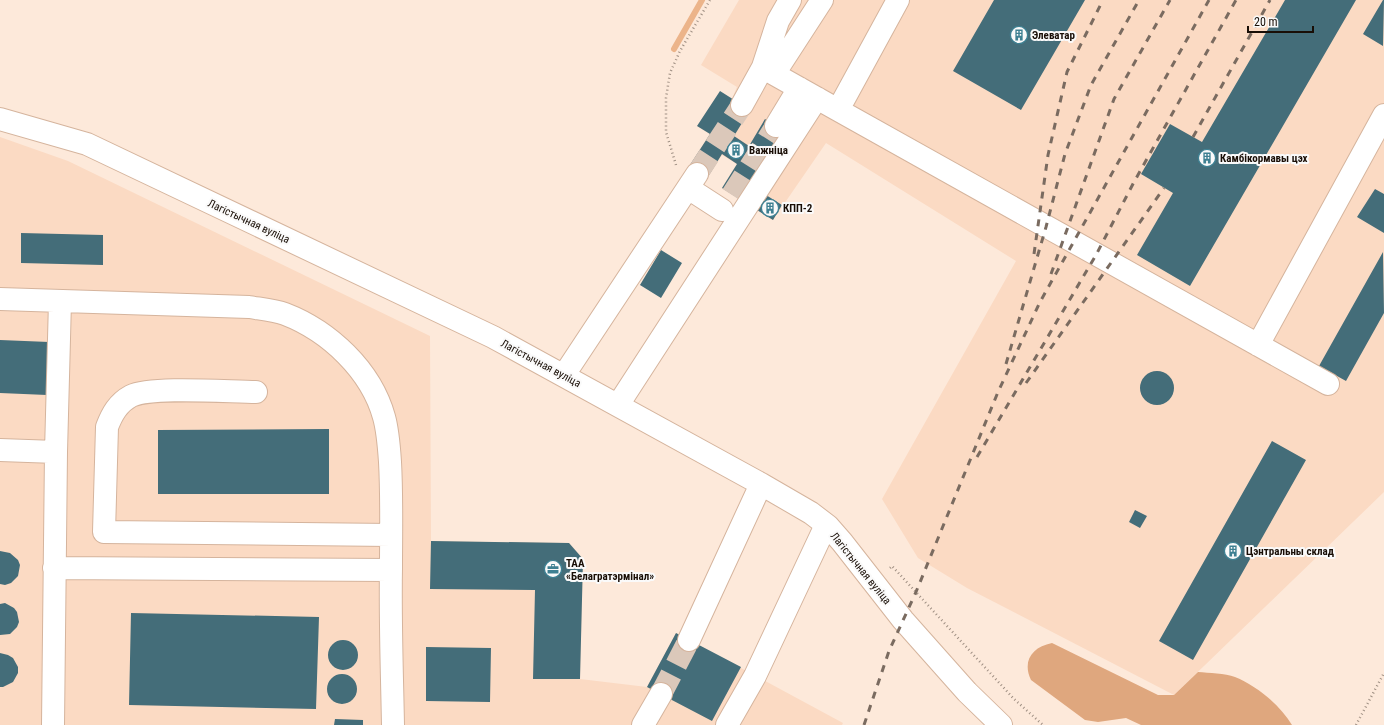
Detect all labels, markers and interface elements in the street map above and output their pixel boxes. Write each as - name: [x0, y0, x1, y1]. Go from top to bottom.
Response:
- scale bar: [1248, 8, 1313, 34]
- text: 20 m: [1254, 15, 1278, 29]
- building icon: Элеватар: [1009, 25, 1029, 45]
- place label: Элеватар: [1032, 29, 1076, 42]
- building icon: Важніца: [726, 140, 746, 160]
- place label: Важніца: [749, 144, 788, 157]
- building icon: Камбікормавы цэх: [1197, 148, 1217, 168]
- place label: Камбікормавы цэх: [1220, 152, 1308, 165]
- street label: Лагістычная вуліца: [206, 197, 292, 246]
- building icon: КПП-2: [760, 198, 780, 218]
- place label: КПП-2: [783, 202, 813, 215]
- street label: Лагістычная вуліца: [498, 337, 583, 390]
- street label: Лагістычная вуліца: [828, 530, 894, 607]
- building icon: Цэнтральны склад: [1223, 541, 1243, 561]
- place label: Цэнтральны склад: [1246, 545, 1334, 558]
- place label: ТАА «Белагратэрмінал»: [566, 557, 654, 583]
- office icon: ТАА «Белагратэрмінал»: [543, 559, 563, 579]

